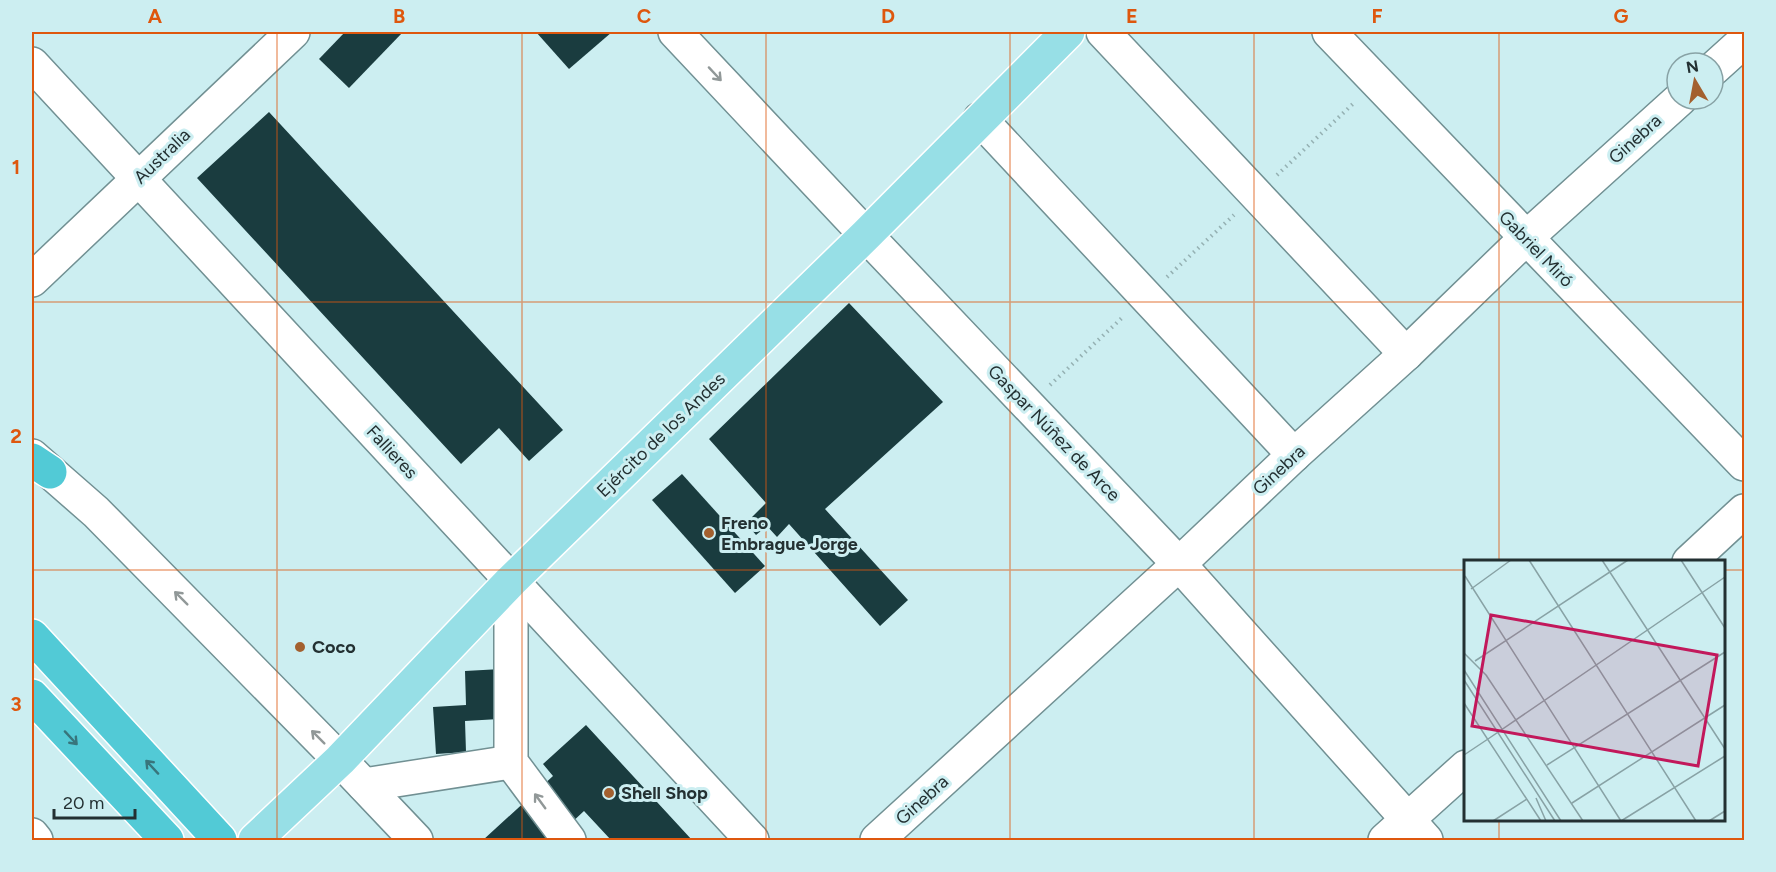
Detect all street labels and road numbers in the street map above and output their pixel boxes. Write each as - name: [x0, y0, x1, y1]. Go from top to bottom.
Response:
- street label: Ginebra: [1604, 110, 1666, 168]
- street label: Australia: [129, 124, 195, 188]
- street label: Gabriel Miró: [1494, 206, 1578, 292]
- street label: Gaspar Núñez de Arce: [983, 360, 1125, 506]
- street label: Ejército de los Andes: [592, 368, 730, 502]
- street label: Fallieres: [362, 421, 422, 483]
- street label: Ginebra: [1248, 440, 1310, 500]
- street label: Ginebra: [891, 771, 953, 829]

